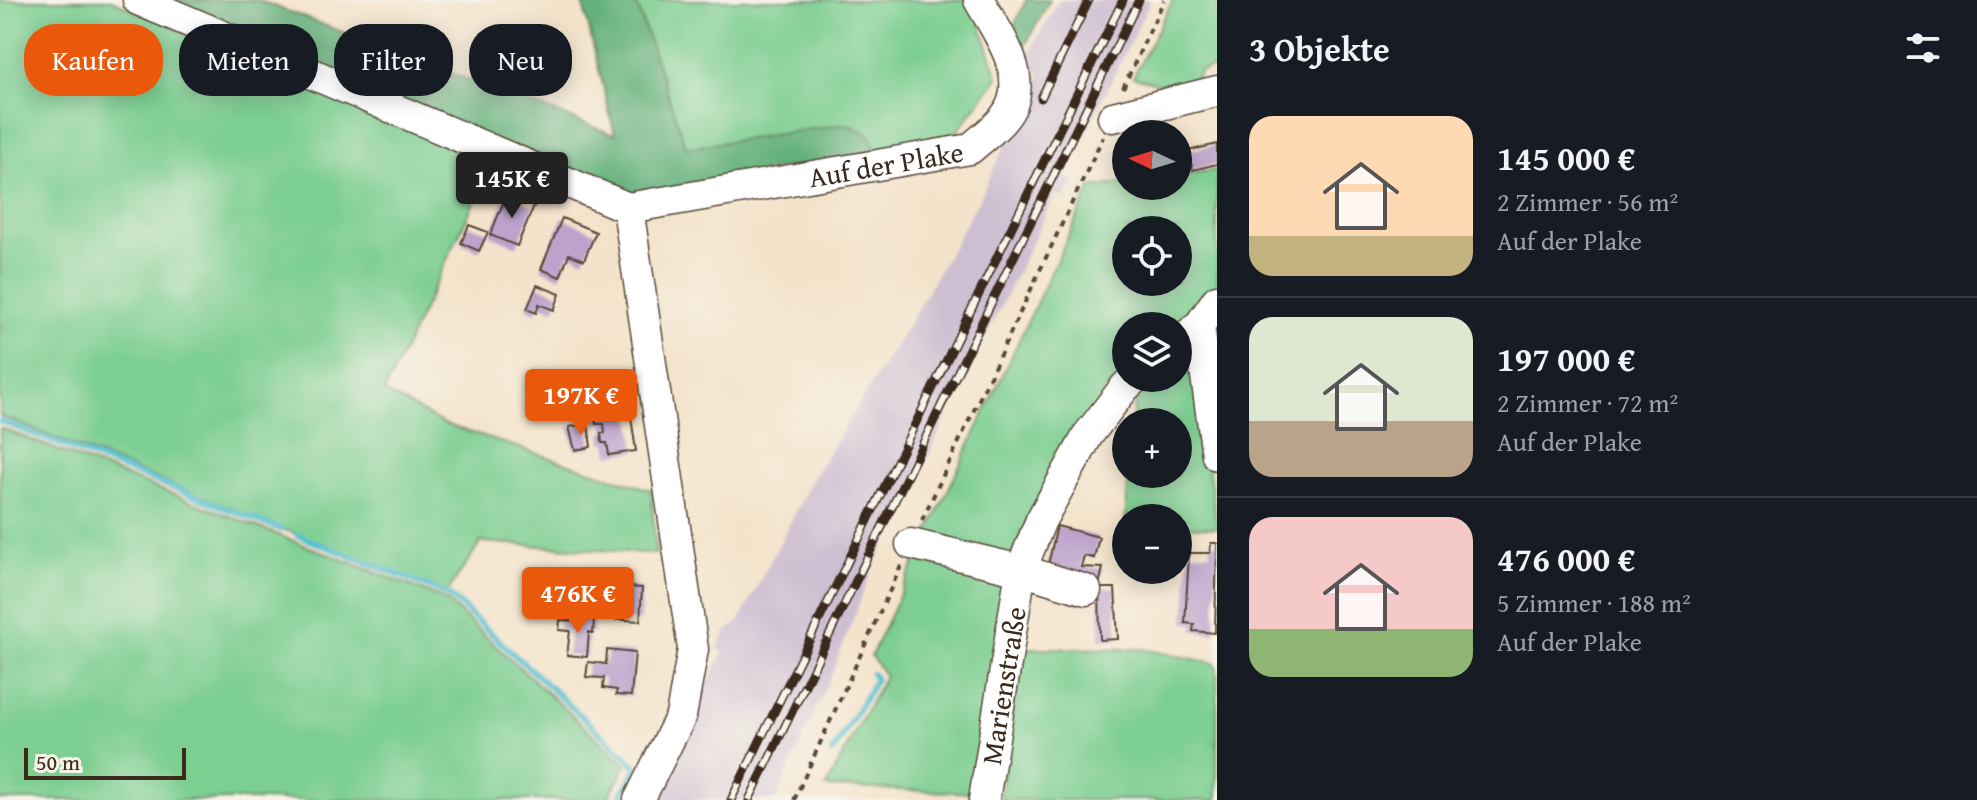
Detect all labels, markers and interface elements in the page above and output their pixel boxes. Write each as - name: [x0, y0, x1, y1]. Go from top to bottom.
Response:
- chip: Kaufen: [24, 24, 163, 96]
- chip: Mieten: [179, 24, 318, 96]
- chip: Filter: [334, 24, 453, 96]
- chip: Neu: [469, 24, 572, 96]
- text: 3 Objekte: [1249, 24, 1390, 73]
- icon: filters: [1901, 26, 1945, 70]
- north arrow: [1112, 120, 1192, 200]
- map controls: [1112, 120, 1192, 584]
- street label: Auf der Plake: [805, 130, 966, 197]
- text: 145 000 €: [1497, 133, 1635, 182]
- icon: home: [1313, 148, 1409, 244]
- pin: 145K €: [447, 152, 577, 220]
- text: 145K €: [474, 158, 550, 197]
- text: 2 Zimmer · 56 m²: [1497, 182, 1678, 221]
- button: locate: [1112, 216, 1192, 296]
- text: Auf der Plake: [1497, 221, 1642, 260]
- button: layers: [1112, 312, 1192, 392]
- text: 197 000 €: [1497, 334, 1635, 383]
- icon: home: [1313, 349, 1409, 445]
- pin: 197K €: [516, 369, 646, 437]
- text: 197K €: [543, 375, 619, 414]
- text: 2 Zimmer · 72 m²: [1497, 383, 1678, 422]
- button: +: [1112, 408, 1192, 488]
- text: Auf der Plake: [1497, 422, 1642, 461]
- button: −: [1112, 504, 1192, 584]
- text: 476 000 €: [1497, 534, 1635, 583]
- icon: home: [1313, 549, 1409, 645]
- pin: 476K €: [513, 567, 643, 635]
- text: 476K €: [540, 573, 616, 612]
- text: 5 Zimmer · 188 m²: [1497, 583, 1691, 622]
- street label: Marienstraße: [970, 603, 1035, 768]
- text: Auf der Plake: [1497, 622, 1642, 661]
- scale bar: [24, 744, 186, 780]
- text: 50 m: [36, 746, 80, 778]

